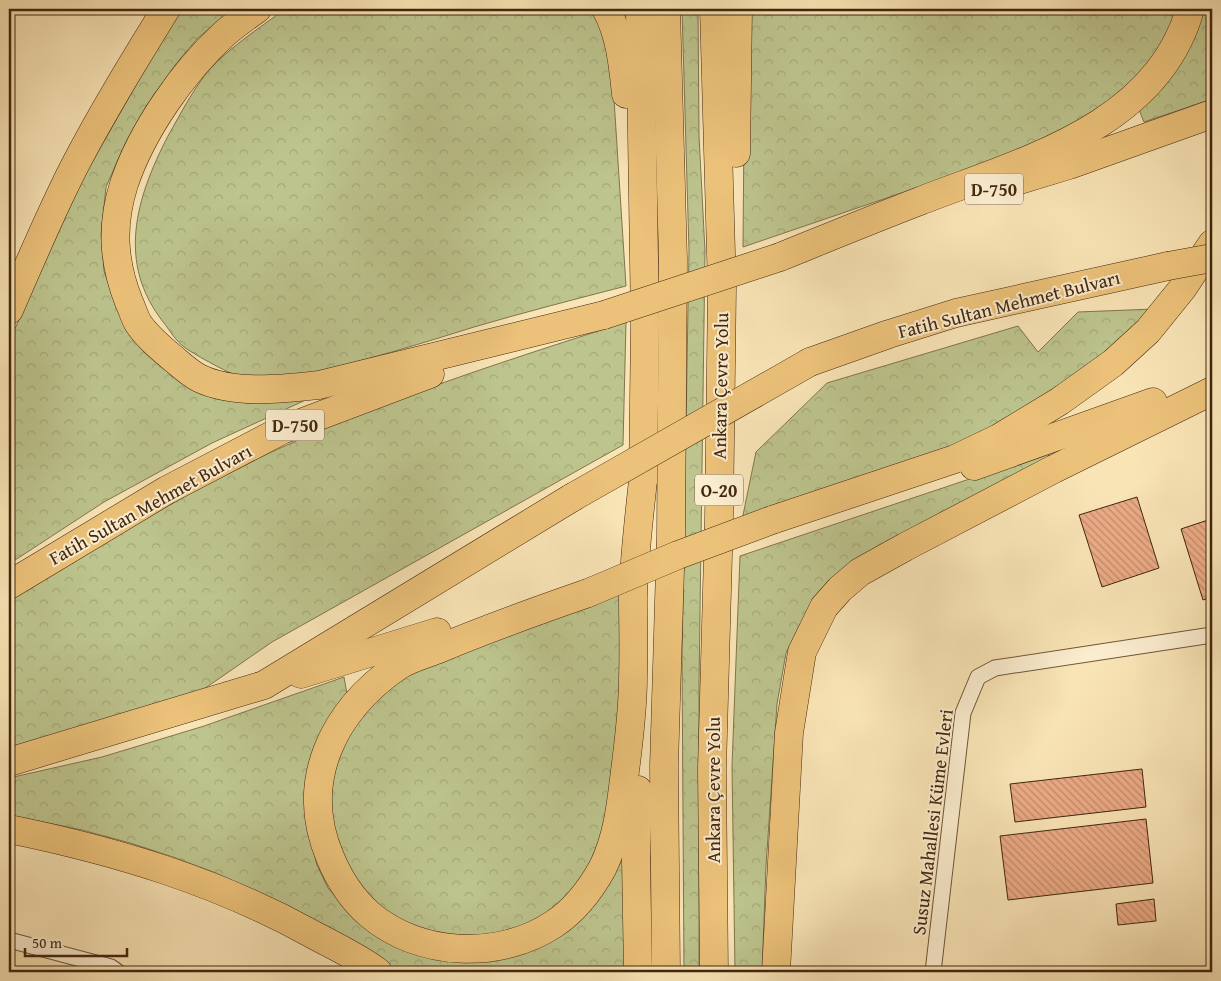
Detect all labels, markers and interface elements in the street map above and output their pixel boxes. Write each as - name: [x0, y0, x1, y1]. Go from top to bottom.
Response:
- road number: D-750: [965, 173, 1023, 204]
- street label: Fatih Sultan Mehmet Bulvarı: [895, 263, 1123, 345]
- street label: Ankara Çevre Yolu: [705, 312, 735, 460]
- road number: D-750: [266, 410, 324, 440]
- street label: Fatih Sultan Mehmet Bulvarı: [44, 437, 256, 571]
- road number: O-20: [695, 474, 743, 506]
- street label: Susuz Mahallesi Küme Evleri: [904, 707, 960, 937]
- street label: Ankara Çevre Yolu: [699, 716, 727, 863]
- scale bar: [25, 926, 128, 958]
- text: 50 m: [32, 932, 63, 953]

